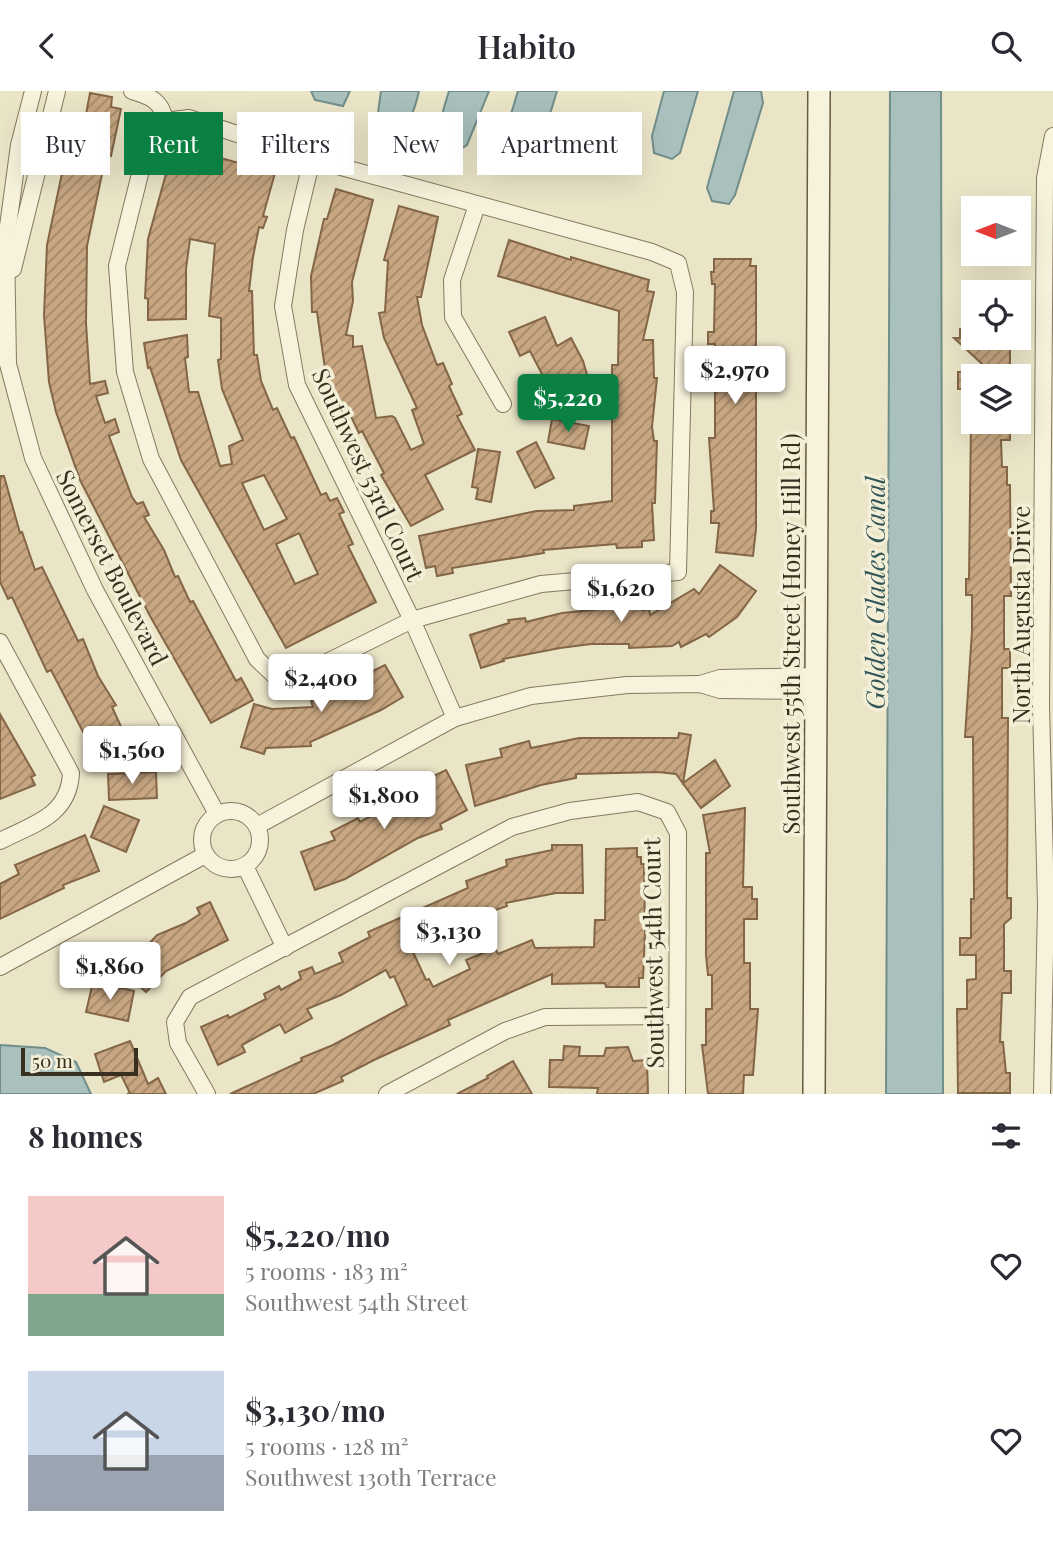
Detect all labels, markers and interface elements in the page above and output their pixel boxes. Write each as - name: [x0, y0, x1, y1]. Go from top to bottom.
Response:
- text: Habito: [477, 24, 576, 67]
- icon: back: [28, 27, 66, 65]
- icon: search: [987, 27, 1025, 65]
- chip: Buy: [21, 112, 110, 175]
- chip: Rent: [124, 112, 223, 175]
- chip: Filters: [237, 112, 354, 175]
- chip: New: [368, 112, 463, 175]
- chip: Apartment: [477, 112, 642, 175]
- north arrow: [961, 196, 1031, 266]
- map controls: [961, 196, 1031, 434]
- button: locate: [961, 280, 1031, 350]
- pin: $2,970: [678, 347, 792, 406]
- text: $2,970: [700, 353, 770, 384]
- street label: Southwest 53rd Court: [306, 362, 433, 586]
- button: layers: [961, 364, 1031, 434]
- pin: $5,220: [511, 375, 625, 434]
- text: $5,220: [534, 381, 602, 412]
- street label: Southwest 55th Street (Honey Hill Rd): [774, 433, 806, 835]
- street label: Somerset Boulevard: [50, 464, 176, 670]
- water label: Golden Glades Canal: [857, 475, 892, 709]
- street label: North Augusta Drive: [1004, 506, 1036, 724]
- pin: $1,620: [564, 565, 678, 624]
- text: $1,620: [587, 571, 655, 602]
- pin: $2,400: [264, 655, 378, 714]
- text: $2,400: [284, 661, 358, 692]
- pin: $1,560: [75, 727, 189, 786]
- text: $1,560: [99, 733, 165, 764]
- pin: $1,800: [327, 771, 441, 831]
- text: $1,800: [349, 778, 419, 809]
- street label: Southwest 54th Court: [634, 837, 670, 1069]
- pin: $3,130: [392, 907, 506, 967]
- text: $3,130: [416, 914, 482, 945]
- pin: $1,860: [53, 943, 167, 1002]
- text: $1,860: [76, 949, 144, 980]
- scale bar: [21, 1045, 138, 1077]
- text: 50 m: [32, 1047, 73, 1073]
- text: 8 homes: [28, 1116, 143, 1156]
- icon: filters: [987, 1117, 1025, 1155]
- text: $5,220/mo: [245, 1215, 390, 1255]
- icon: home: [84, 1224, 168, 1308]
- icon: heart: [987, 1247, 1025, 1285]
- text: 5 rooms · 183 m²: [245, 1255, 408, 1286]
- text: Southwest 54th Street: [245, 1286, 468, 1317]
- text: $3,130/mo: [245, 1390, 385, 1430]
- icon: home: [84, 1399, 168, 1483]
- icon: heart: [987, 1422, 1025, 1460]
- text: 5 rooms · 128 m²: [245, 1430, 409, 1461]
- text: Southwest 130th Terrace: [245, 1461, 497, 1492]

